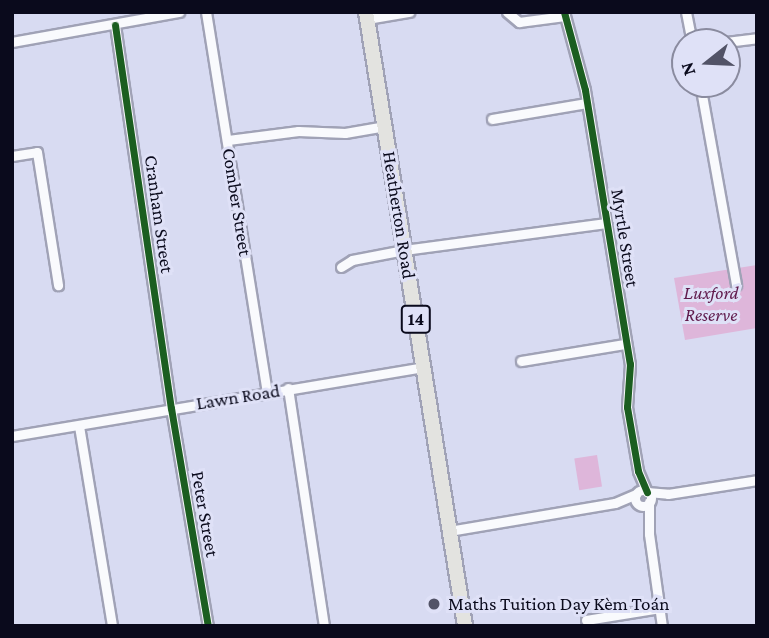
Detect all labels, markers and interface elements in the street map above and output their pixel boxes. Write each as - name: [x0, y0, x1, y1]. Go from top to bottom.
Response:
- north arrow: [671, 28, 741, 98]
- text: N: [675, 60, 699, 78]
- street label: Comber Street: [217, 147, 257, 257]
- street label: Heatherton Road: [378, 149, 420, 281]
- street label: Cranham Street: [139, 154, 179, 274]
- street label: Myrtle Street: [606, 187, 644, 289]
- park label: Luxford Reserve: [683, 282, 739, 326]
- road number: 14: [400, 304, 432, 334]
- street label: Lawn Road: [194, 379, 282, 415]
- street label: Peter Street: [186, 469, 224, 559]
- place label: Maths Tuition Dạy Kèm Toán: [448, 593, 669, 615]
- marker: Maths Tuition Dạy Kèm Toán: [426, 596, 442, 612]

